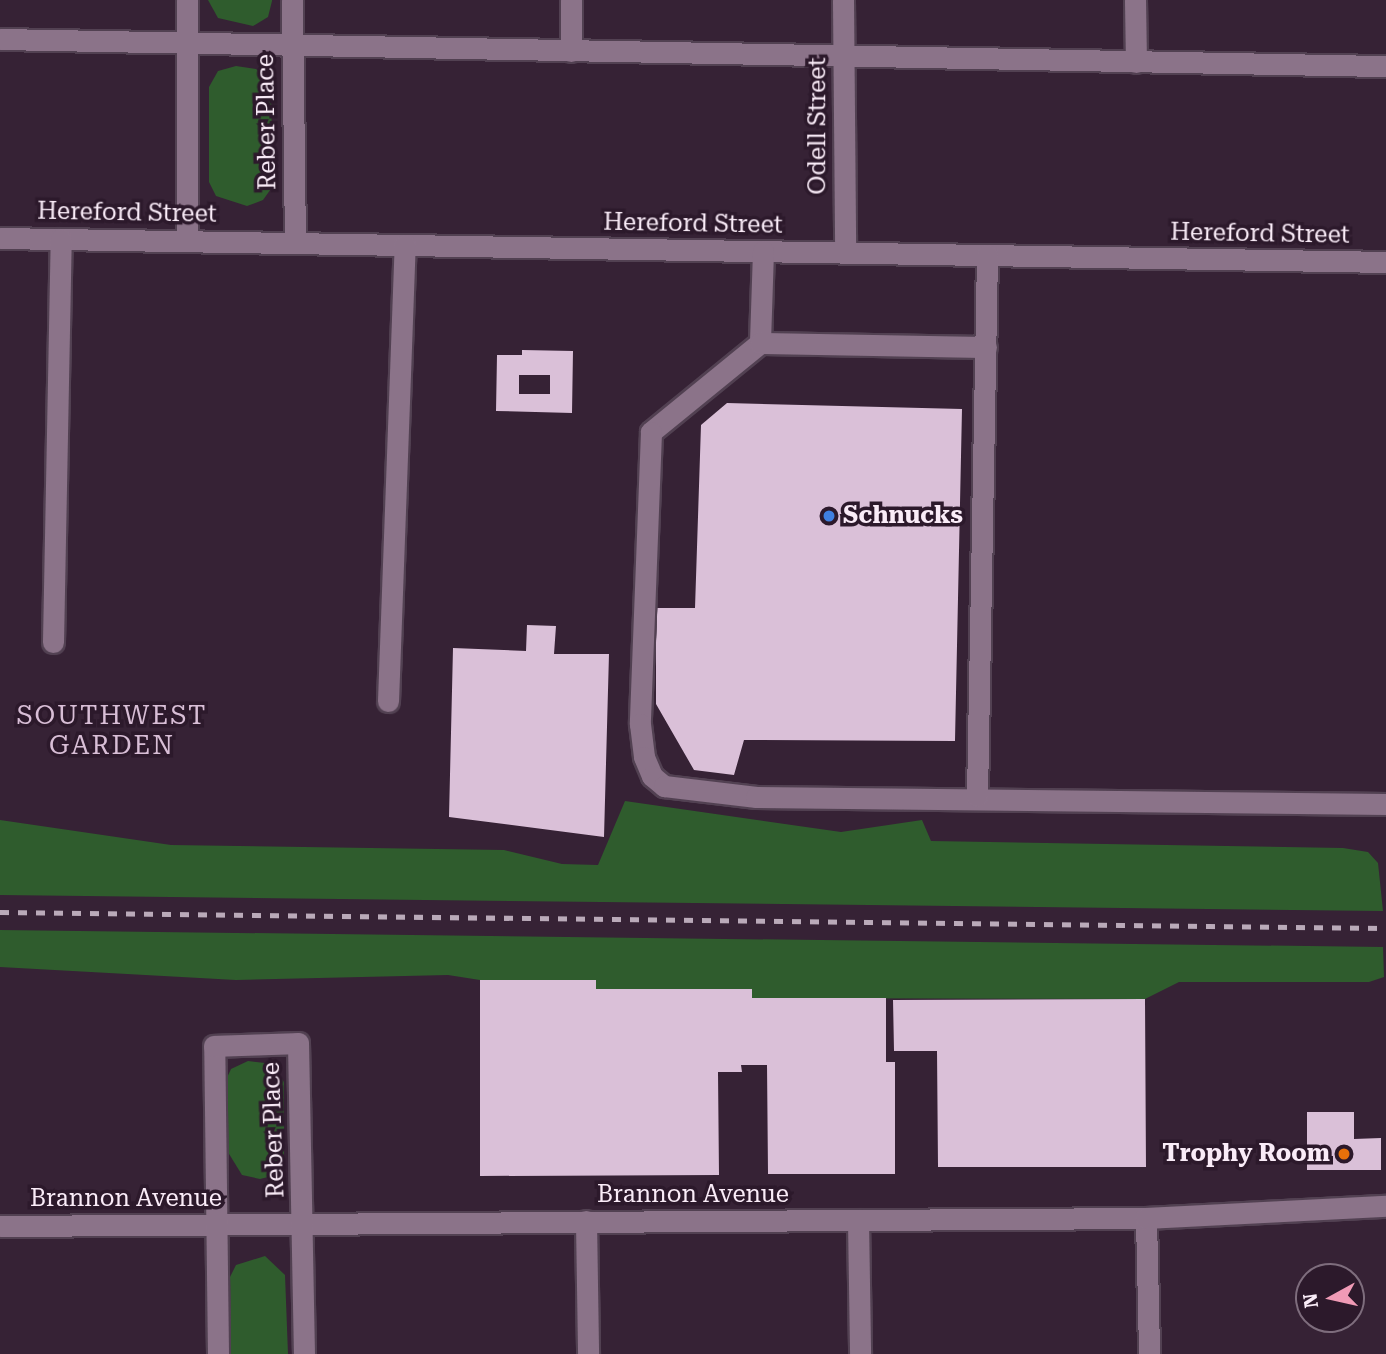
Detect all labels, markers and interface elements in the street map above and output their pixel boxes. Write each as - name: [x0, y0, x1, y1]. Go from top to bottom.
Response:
- street label: Reber Place: [251, 54, 283, 190]
- street label: Odell Street: [804, 57, 832, 195]
- street label: Hereford Street: [37, 197, 217, 229]
- street label: Hereford Street: [603, 208, 783, 240]
- street label: Hereford Street: [1170, 218, 1350, 250]
- place label: Schnucks: [843, 502, 963, 530]
- marker: Schnucks: [821, 508, 837, 524]
- district label: SOUTHWEST GARDEN: [18, 700, 206, 762]
- street label: Reber Place: [257, 1062, 291, 1198]
- place label: Trophy Room: [1162, 1140, 1330, 1168]
- marker: Trophy Room: [1336, 1146, 1352, 1162]
- street label: Brannon Avenue: [597, 1181, 789, 1209]
- street label: Brannon Avenue: [30, 1185, 222, 1213]
- north arrow: [1295, 1263, 1365, 1333]
- text: N: [1298, 1292, 1323, 1310]

